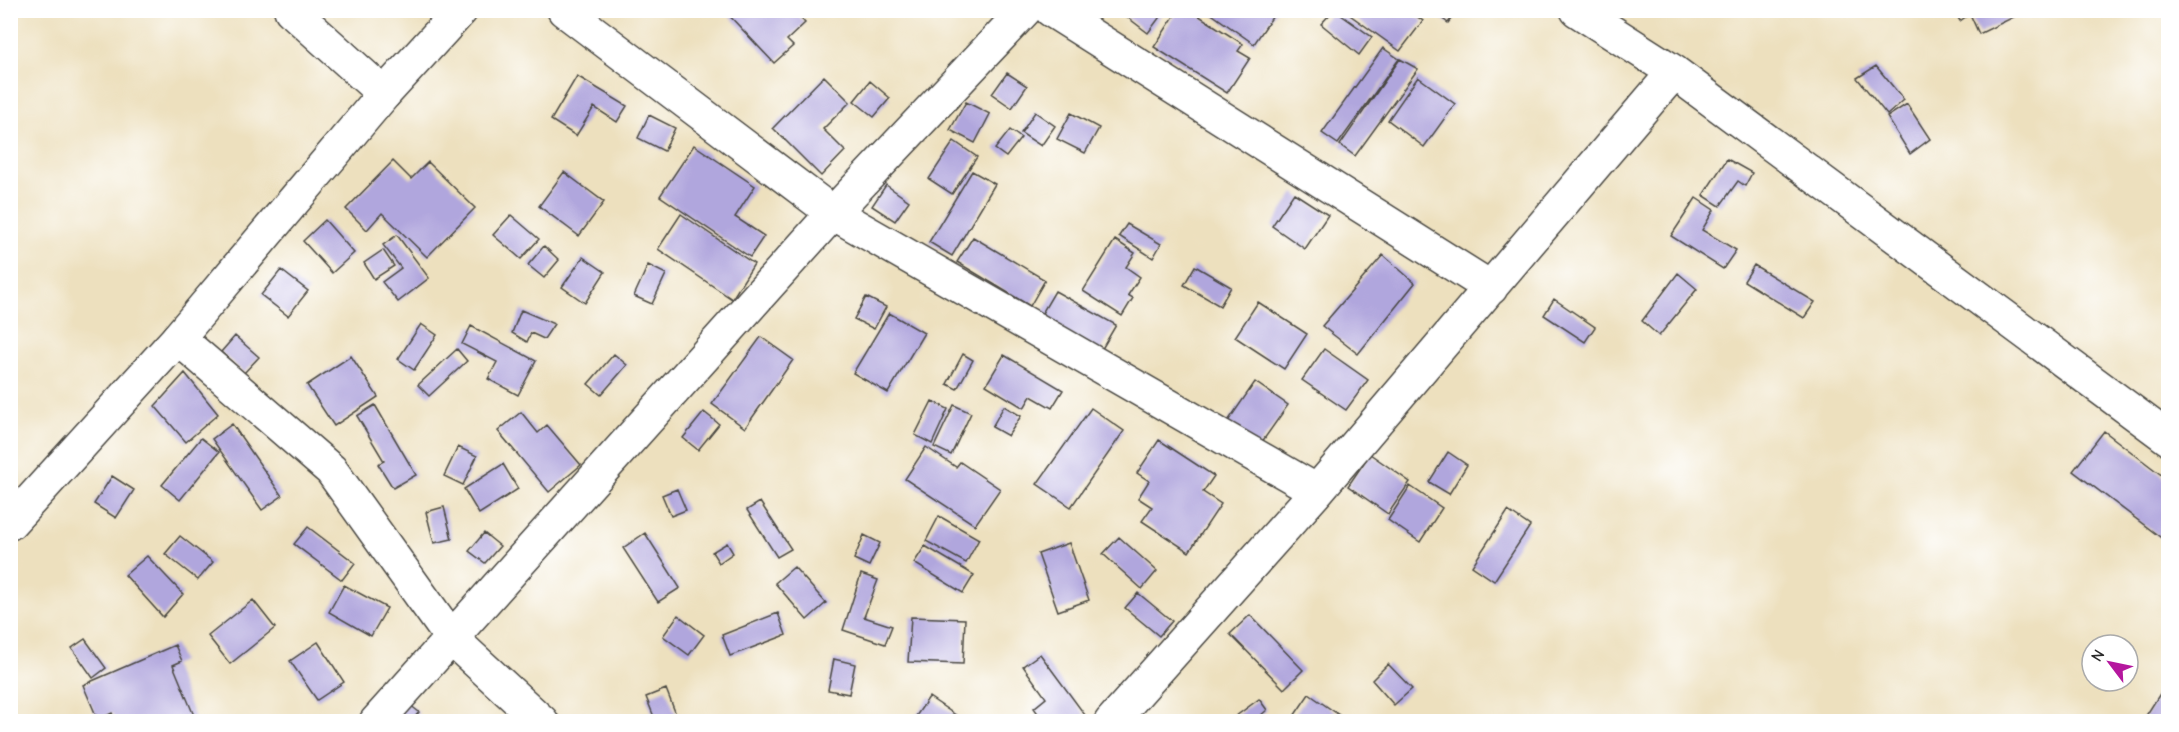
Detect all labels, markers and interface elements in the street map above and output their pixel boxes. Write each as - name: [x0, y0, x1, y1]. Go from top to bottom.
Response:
- north arrow: [2080, 633, 2140, 693]
- text: N: [2088, 646, 2109, 665]

